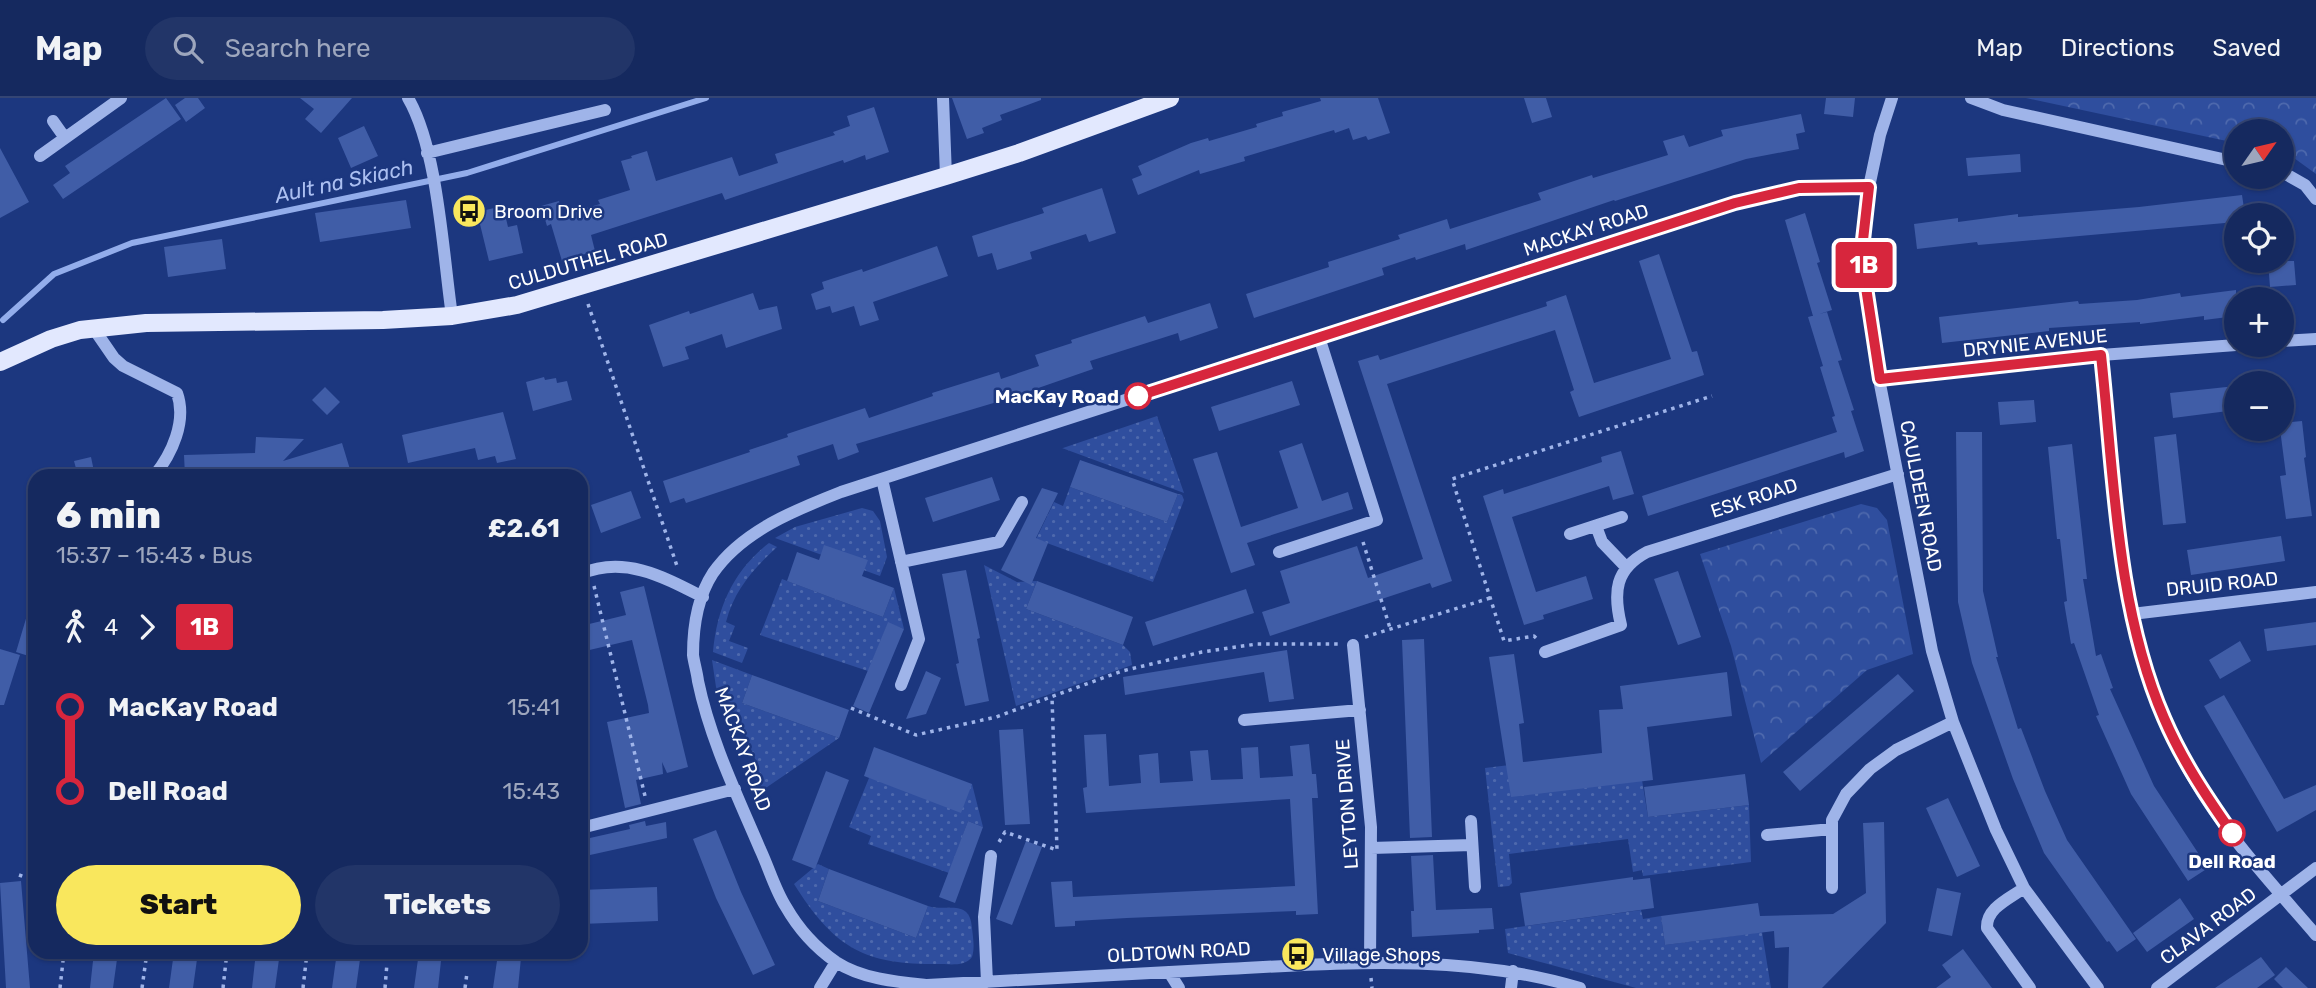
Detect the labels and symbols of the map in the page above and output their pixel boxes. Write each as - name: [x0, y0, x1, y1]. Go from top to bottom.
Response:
- north arrow: [2224, 119, 2294, 189]
- water label: Ault na Skiach: [271, 154, 416, 208]
- bus stop icon: Broom Drive: [450, 192, 488, 230]
- street label: MACKAY ROAD: [1521, 199, 1651, 261]
- place label: Broom Drive: [494, 200, 603, 223]
- street label: CULDUTHEL ROAD: [506, 227, 670, 295]
- line badge: 1B: [1832, 242, 1896, 288]
- street label: DRYNIE AVENUE: [1962, 324, 2108, 362]
- marker: MacKay Road: [1125, 383, 1151, 409]
- place label: MacKay Road: [995, 385, 1119, 408]
- street label: CAULDEEN ROAD: [1895, 418, 1947, 574]
- street label: ESK ROAD: [1708, 473, 1800, 523]
- street label: DRUID ROAD: [2165, 567, 2279, 601]
- street label: MACKAY ROAD: [710, 684, 776, 814]
- street label: LEYTON DRIVE: [1331, 738, 1363, 870]
- marker: Dell Road: [2219, 820, 2245, 846]
- place label: Dell Road: [2188, 850, 2276, 873]
- street label: CLAVA ROAD: [2155, 882, 2261, 970]
- bus stop icon: Village Shops: [1279, 935, 1317, 973]
- street label: OLDTOWN ROAD: [1107, 937, 1251, 967]
- place label: Village Shops: [1322, 943, 1441, 966]

